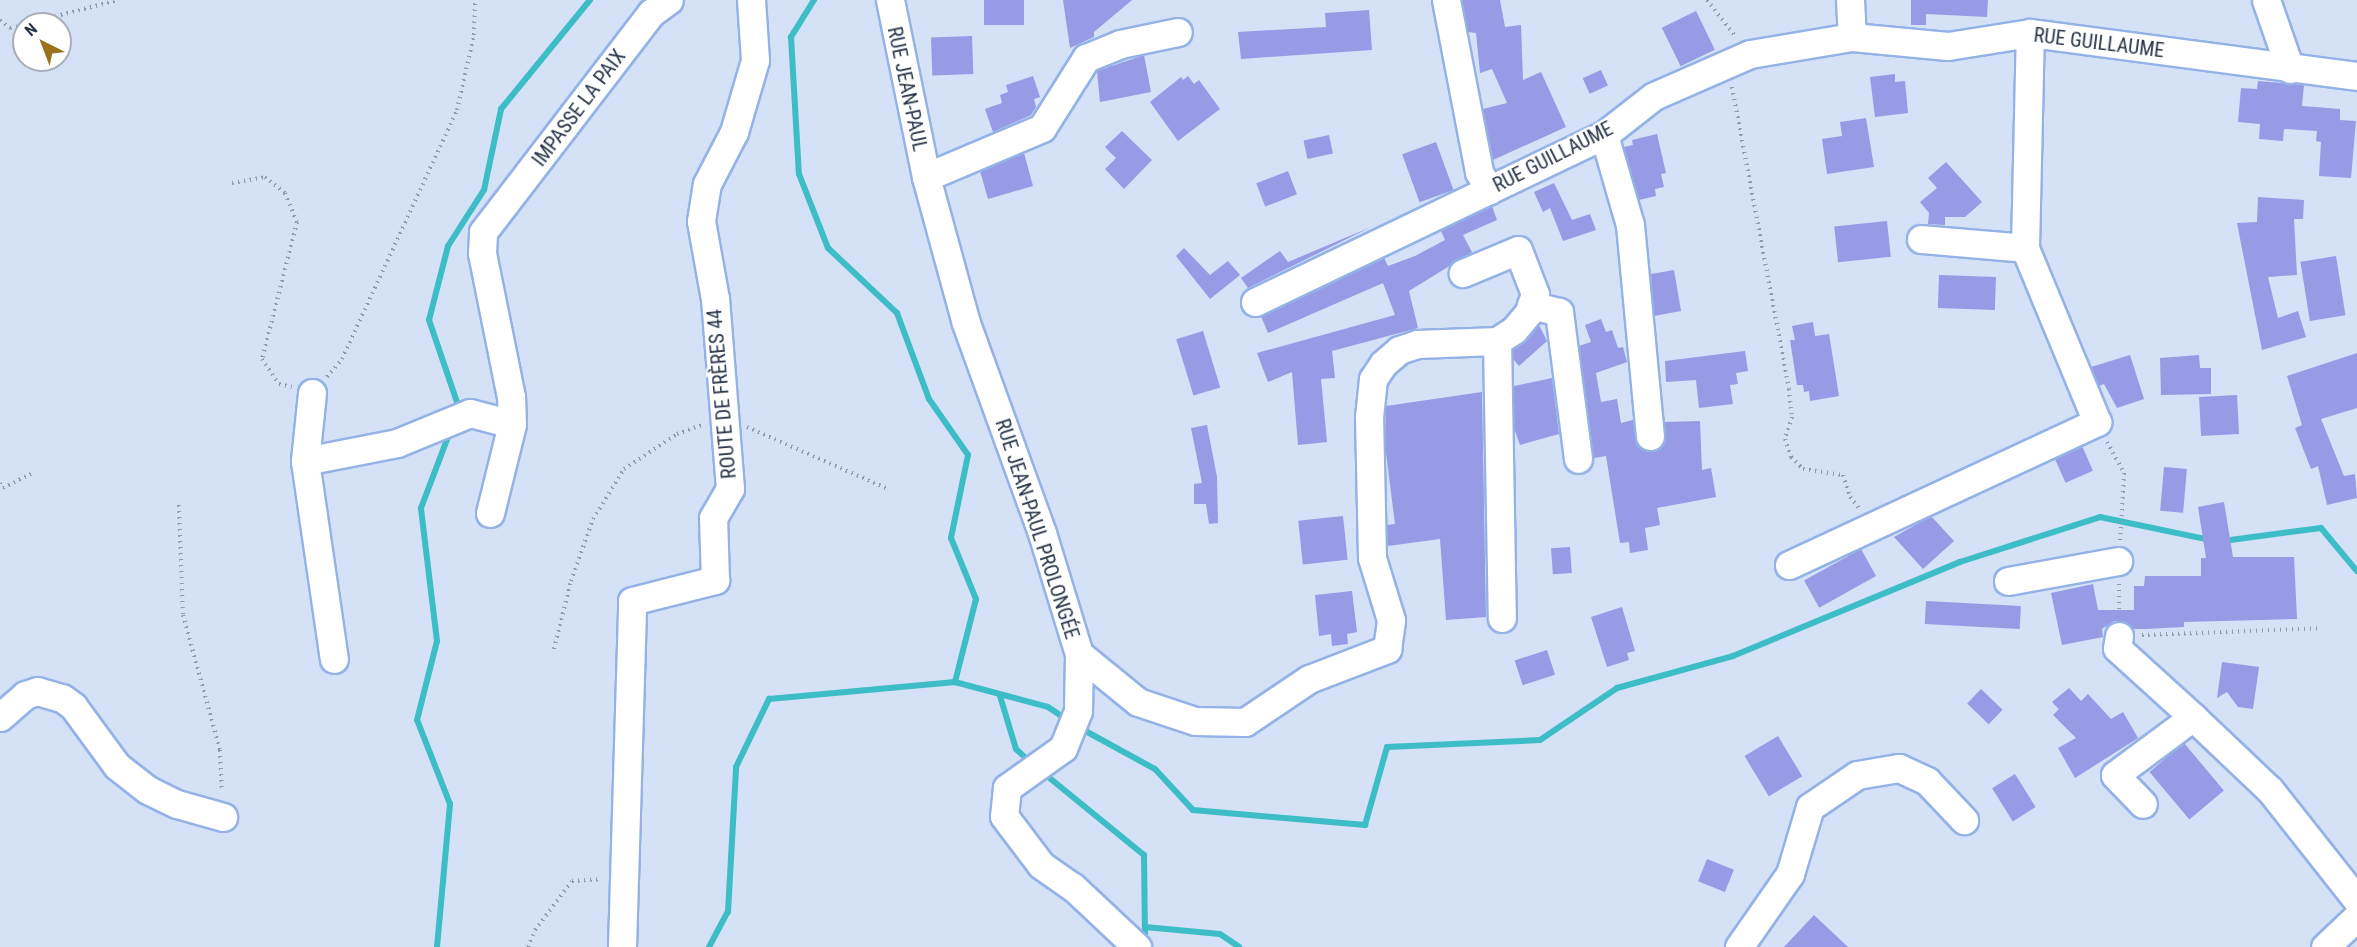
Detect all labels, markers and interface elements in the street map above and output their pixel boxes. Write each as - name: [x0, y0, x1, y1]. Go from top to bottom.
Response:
- north arrow: [12, 12, 72, 72]
- text: N: [21, 19, 41, 40]
- street label: RUE GUILLAUME: [2032, 23, 2166, 63]
- street label: RUE JEAN-PAUL: [882, 25, 932, 153]
- street label: IMPASSE LA PAIX: [527, 45, 631, 171]
- street label: RUE GUILLAUME: [1489, 117, 1617, 197]
- street label: ROUTE DE FRÈRES 44: [703, 308, 741, 480]
- street label: RUE JEAN-PAUL PROLONGÉE: [990, 416, 1084, 642]

